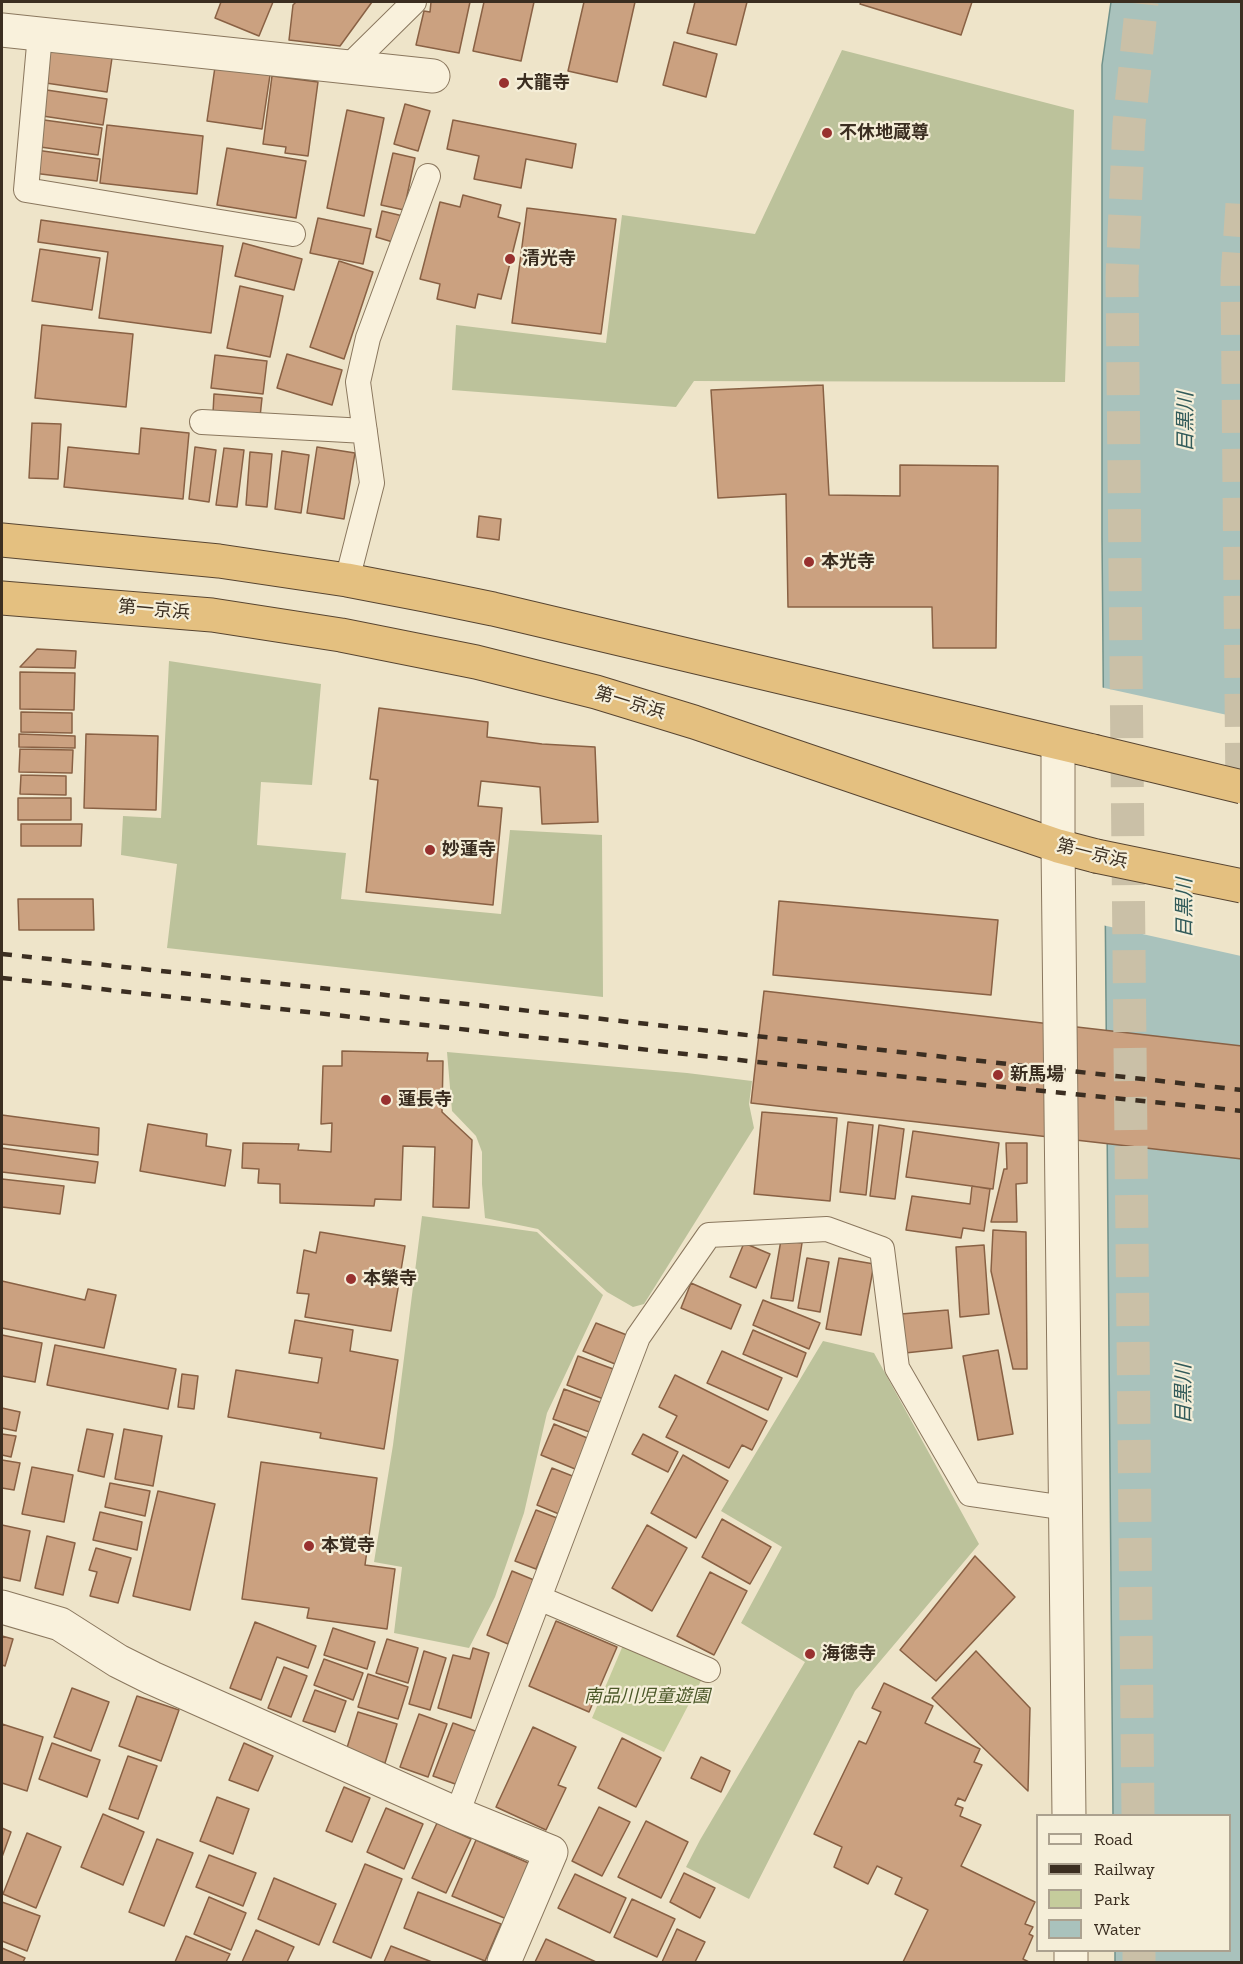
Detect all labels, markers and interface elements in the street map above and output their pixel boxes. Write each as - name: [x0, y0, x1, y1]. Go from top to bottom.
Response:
- place label: 大龍寺: [516, 72, 570, 94]
- marker: 大龍寺: [497, 76, 511, 90]
- place label: 不休地蔵尊: [839, 122, 929, 144]
- marker: 不休地蔵尊: [820, 126, 834, 140]
- place label: 清光寺: [522, 248, 576, 270]
- marker: 清光寺: [503, 252, 517, 266]
- water label: 目黒川: [1174, 392, 1198, 452]
- place label: 本光寺: [821, 551, 875, 573]
- marker: 本光寺: [802, 555, 816, 569]
- street label: 第一京浜: [117, 596, 191, 624]
- street label: 第一京浜: [592, 682, 668, 724]
- street label: 第一京浜: [1054, 835, 1130, 873]
- place label: 妙蓮寺: [442, 839, 496, 861]
- marker: 妙蓮寺: [423, 843, 437, 857]
- water label: 目黒川: [1173, 878, 1197, 938]
- place label: 新馬場: [1010, 1064, 1064, 1086]
- marker: 新馬場: [991, 1068, 1005, 1082]
- place label: 蓮長寺: [398, 1089, 452, 1111]
- marker: 蓮長寺: [379, 1093, 393, 1107]
- place label: 本榮寺: [363, 1268, 417, 1290]
- marker: 本榮寺: [344, 1272, 358, 1286]
- water label: 目黒川: [1172, 1364, 1196, 1424]
- place label: 本覚寺: [321, 1535, 375, 1557]
- marker: 本覚寺: [302, 1539, 316, 1553]
- place label: 海徳寺: [822, 1643, 876, 1665]
- marker: 海徳寺: [803, 1647, 817, 1661]
- park label: 南品川児童遊園: [584, 1686, 710, 1708]
- legend: [1036, 1814, 1231, 1952]
- text: Road: [1094, 1828, 1133, 1850]
- text: Railway: [1094, 1858, 1155, 1880]
- text: Park: [1094, 1888, 1130, 1910]
- text: Water: [1094, 1918, 1141, 1940]

